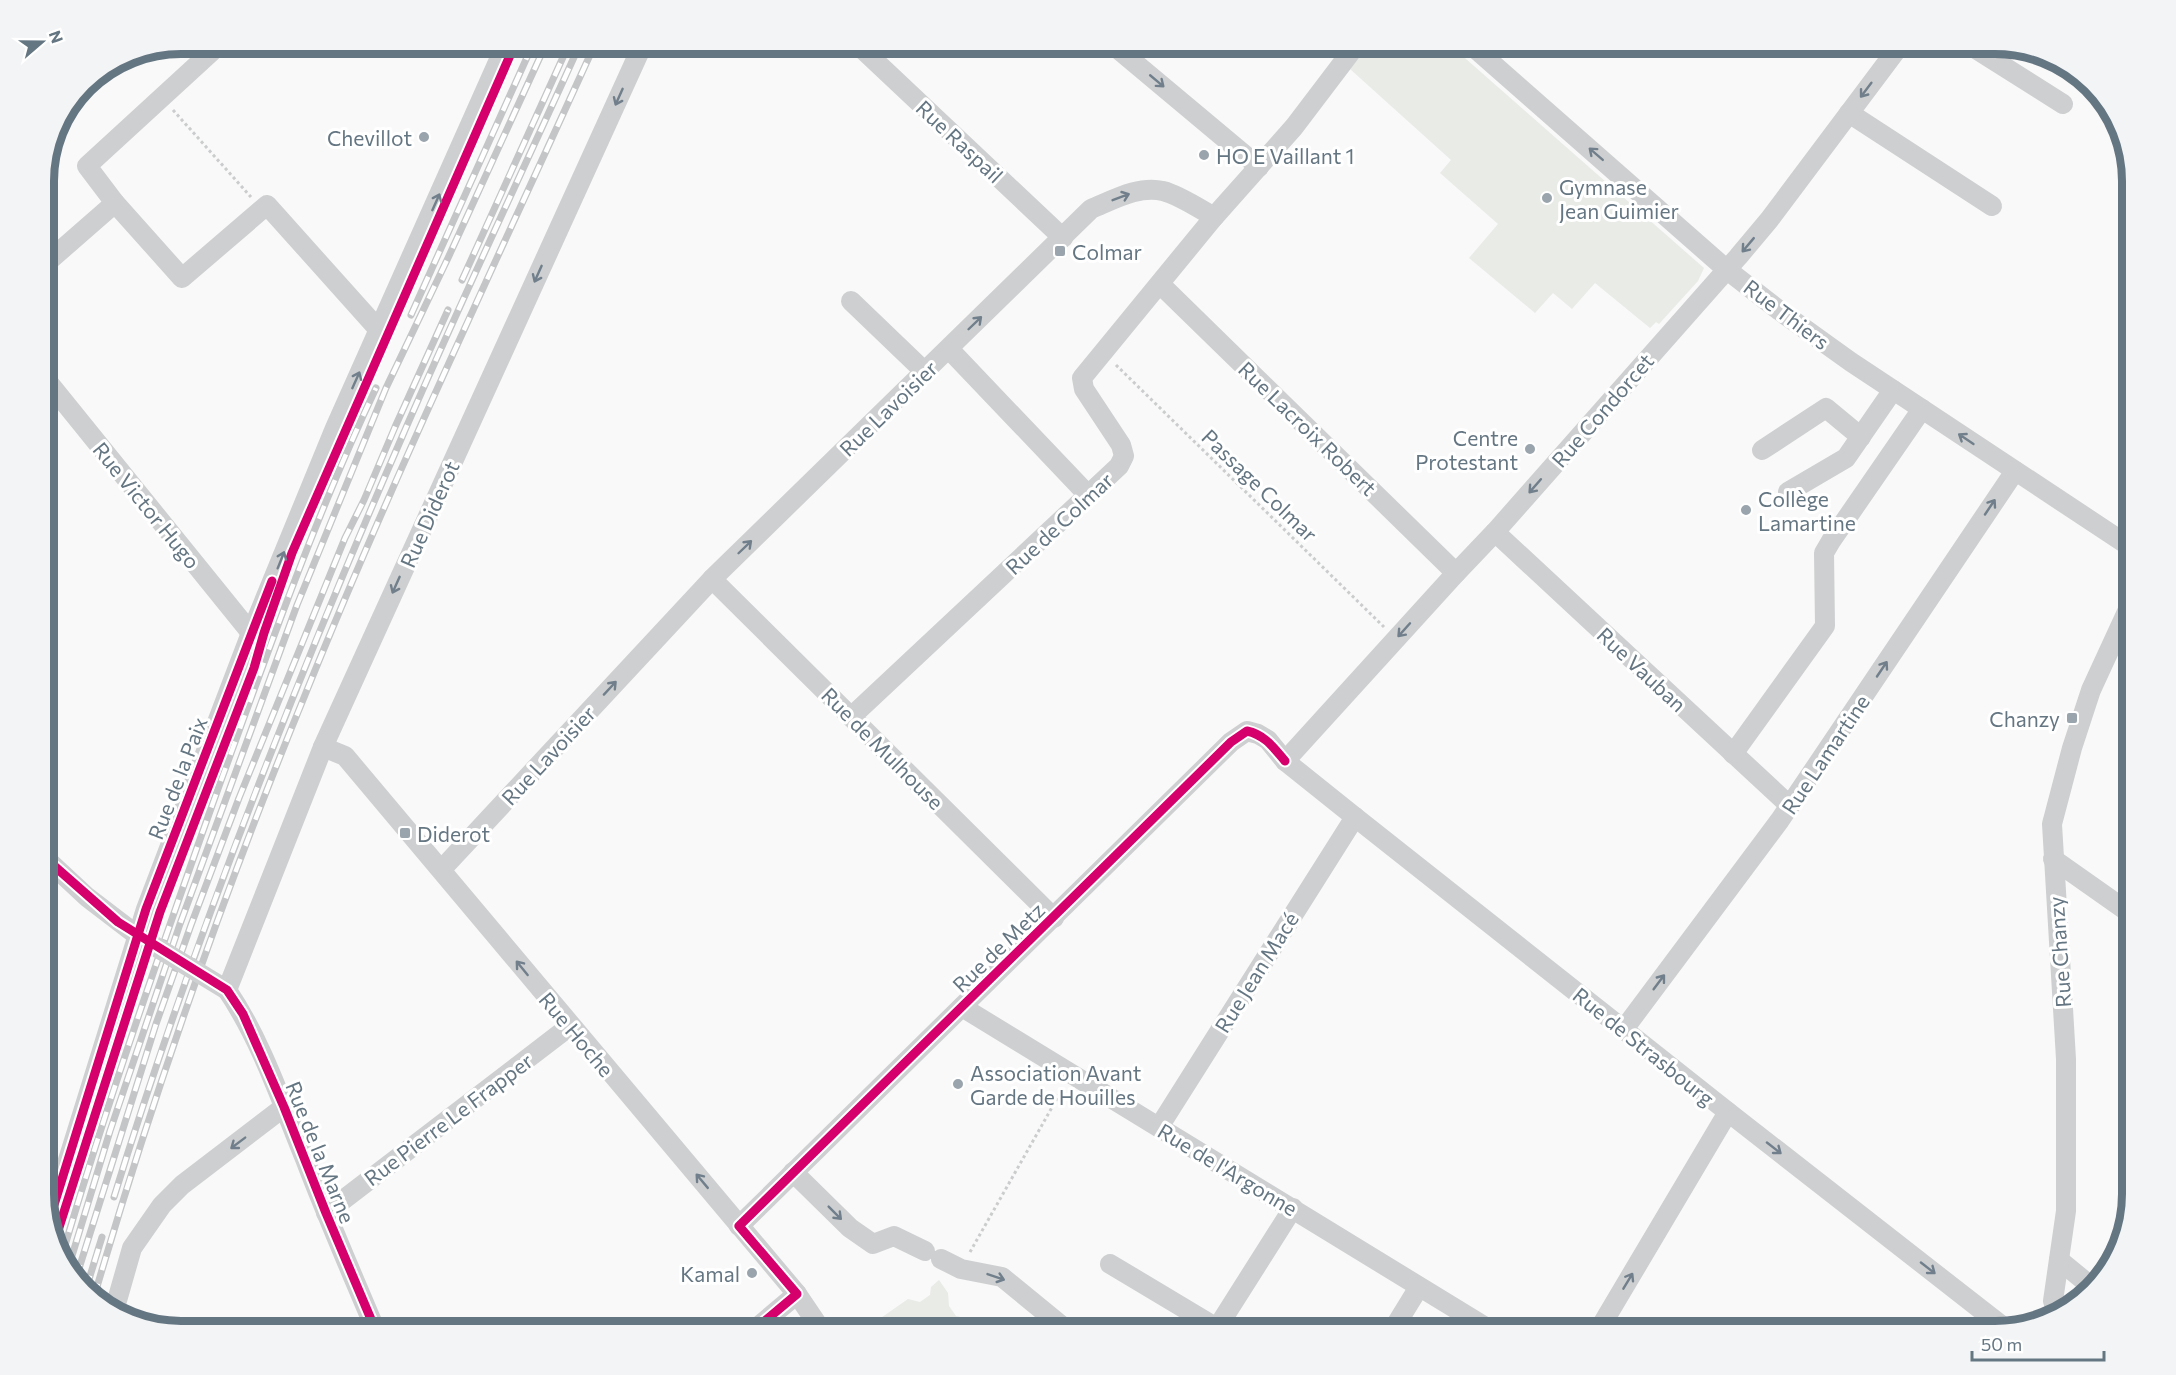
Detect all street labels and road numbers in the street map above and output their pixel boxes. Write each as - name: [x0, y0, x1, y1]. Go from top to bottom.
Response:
- street label: Rue Raspail: [911, 95, 1009, 187]
- street label: Rue Thiers: [1739, 274, 1835, 354]
- street label: Rue Condorcet: [1546, 348, 1658, 472]
- street label: Rue Lavoisier: [834, 355, 942, 461]
- street label: Rue Lacroix Robert: [1234, 356, 1382, 500]
- street label: Passage Colmar: [1197, 424, 1323, 546]
- street label: Rue Victor Hugo: [88, 437, 206, 573]
- street label: Rue Diderot: [394, 457, 464, 571]
- street label: Rue de Colmar: [1000, 467, 1118, 579]
- street label: Rue Vauban: [1592, 622, 1692, 716]
- street label: Rue de Mulhouse: [817, 682, 949, 814]
- street label: Rue Lamartine: [1776, 690, 1874, 818]
- street label: Rue Lavoisier: [496, 700, 600, 810]
- street label: Rue de la Paix: [142, 713, 212, 843]
- street label: Rue Chanzy: [2043, 895, 2075, 1009]
- street label: Rue de Metz: [947, 897, 1049, 997]
- street label: Rue Jean Macé: [1209, 907, 1303, 1037]
- street label: Rue de Strasbourg: [1569, 982, 1719, 1110]
- street label: Rue Hoche: [534, 987, 620, 1081]
- street label: Rue Pierre Le Frapper: [359, 1048, 537, 1190]
- street label: Rue de la Marne: [281, 1077, 361, 1227]
- street label: Rue de l'Argonne: [1154, 1118, 1302, 1220]

